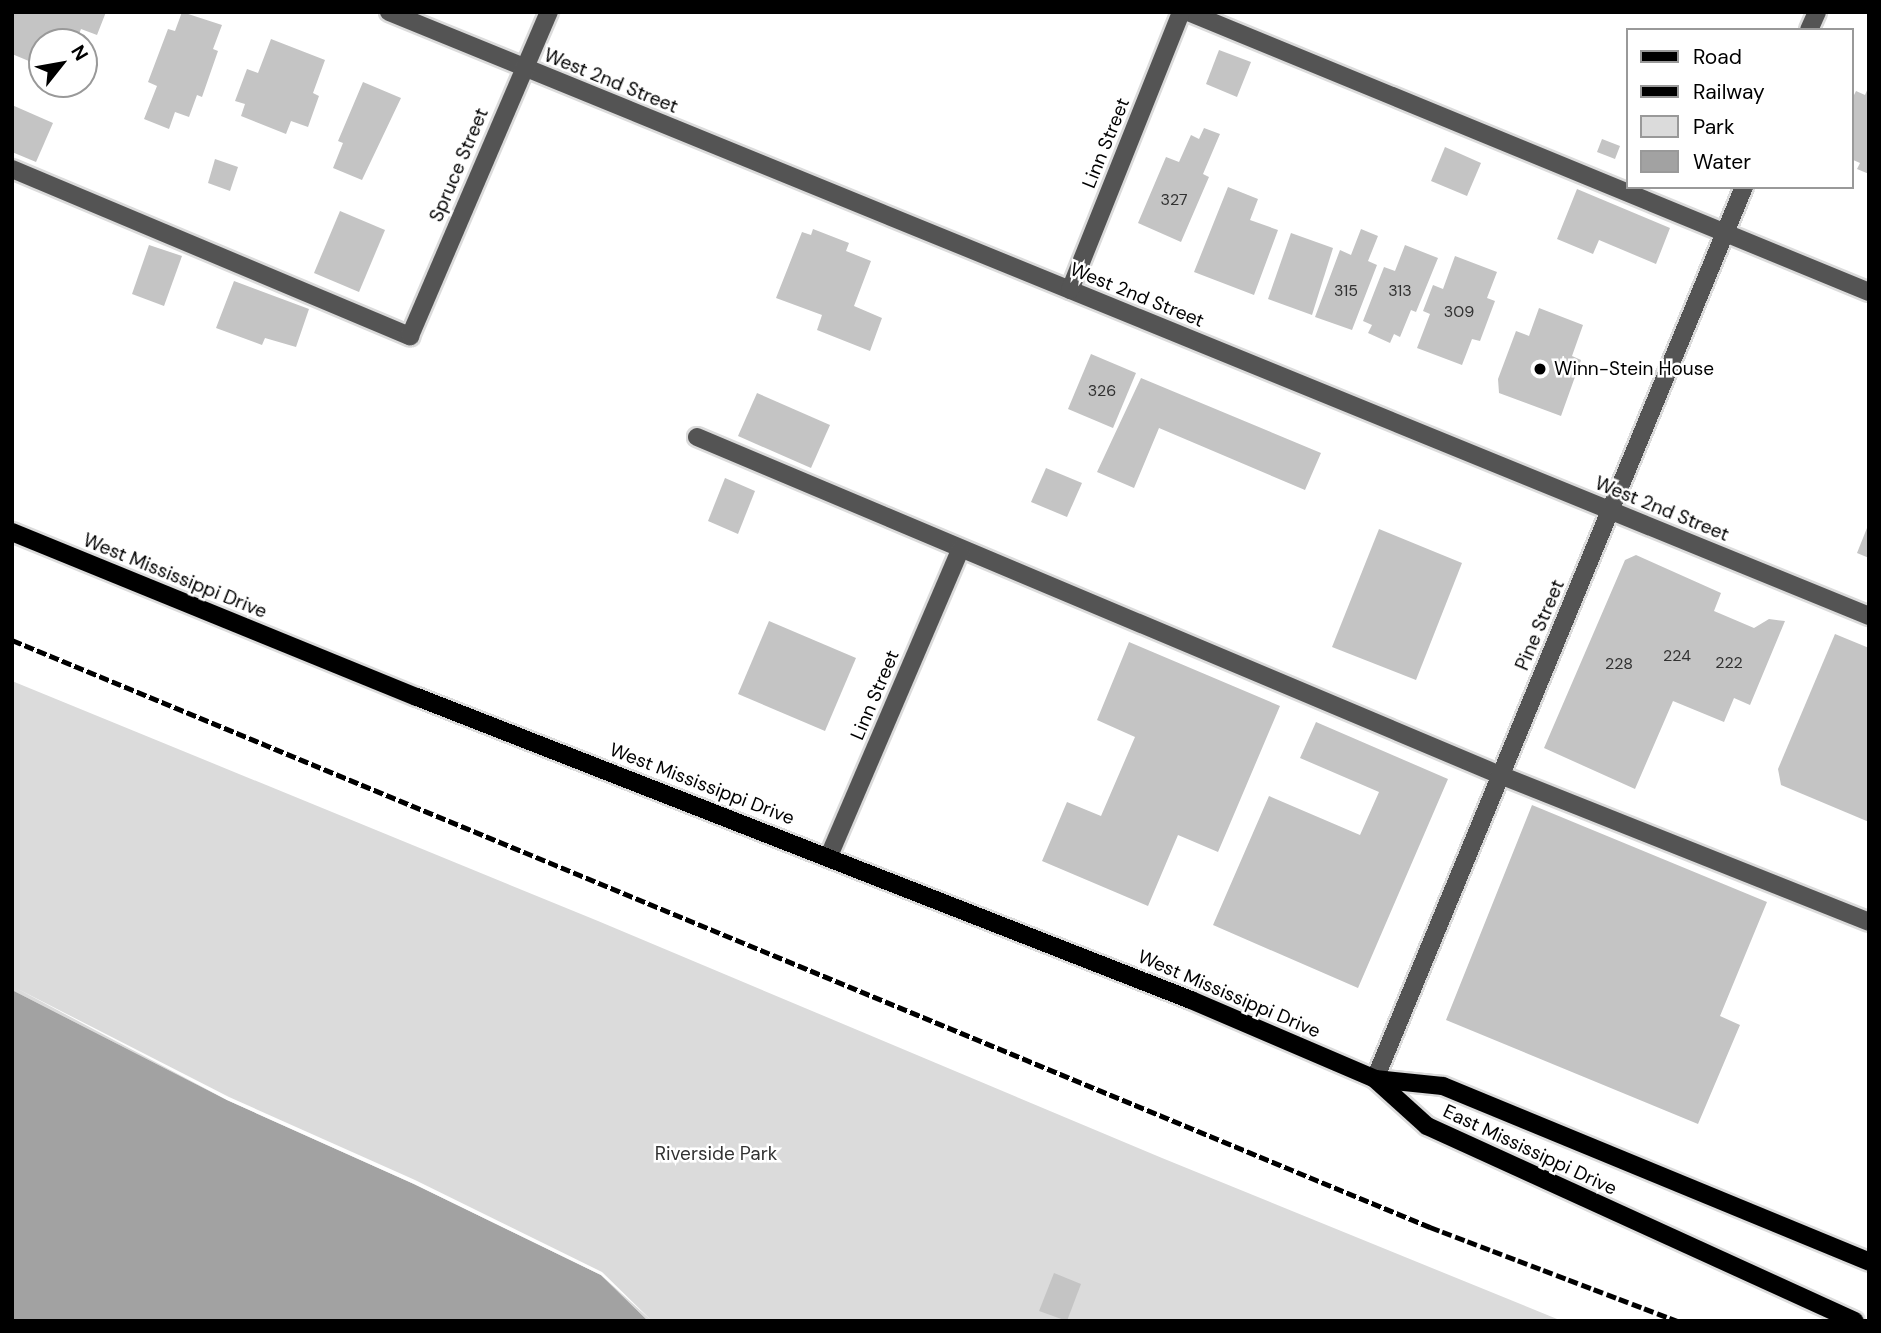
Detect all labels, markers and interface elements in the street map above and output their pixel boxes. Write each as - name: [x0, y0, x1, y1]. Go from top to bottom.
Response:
- north arrow: [28, 28, 98, 98]
- legend: [1626, 28, 1853, 189]
- text: N: [65, 41, 94, 65]
- text: Road: [1693, 43, 1742, 71]
- street label: West 2nd Street: [541, 44, 681, 118]
- text: Railway: [1693, 78, 1765, 106]
- street label: Linn Street: [1078, 95, 1134, 191]
- street label: Spruce Street: [425, 105, 493, 225]
- text: Park: [1693, 113, 1734, 141]
- text: Water: [1693, 148, 1751, 176]
- house number: 327: [1161, 190, 1187, 210]
- street label: West 2nd Street: [1067, 258, 1207, 332]
- house number: 315: [1334, 281, 1358, 301]
- house number: 313: [1388, 281, 1412, 301]
- house number: 309: [1444, 302, 1474, 322]
- place label: Winn-Stein House: [1554, 358, 1714, 380]
- marker: Winn-Stein House: [1532, 361, 1548, 377]
- house number: 326: [1088, 381, 1116, 401]
- street label: West 2nd Street: [1592, 472, 1732, 546]
- street label: West Mississippi Drive: [80, 529, 270, 623]
- street label: Pine Street: [1511, 576, 1569, 674]
- house number: 224: [1663, 646, 1691, 666]
- street label: Linn Street: [846, 647, 904, 743]
- house number: 222: [1715, 653, 1743, 673]
- house number: 228: [1605, 654, 1633, 674]
- street label: West Mississippi Drive: [606, 738, 798, 830]
- street label: West Mississippi Drive: [1134, 945, 1324, 1043]
- street label: East Mississippi Drive: [1440, 1100, 1620, 1200]
- park label: Riverside Park: [655, 1143, 777, 1165]

